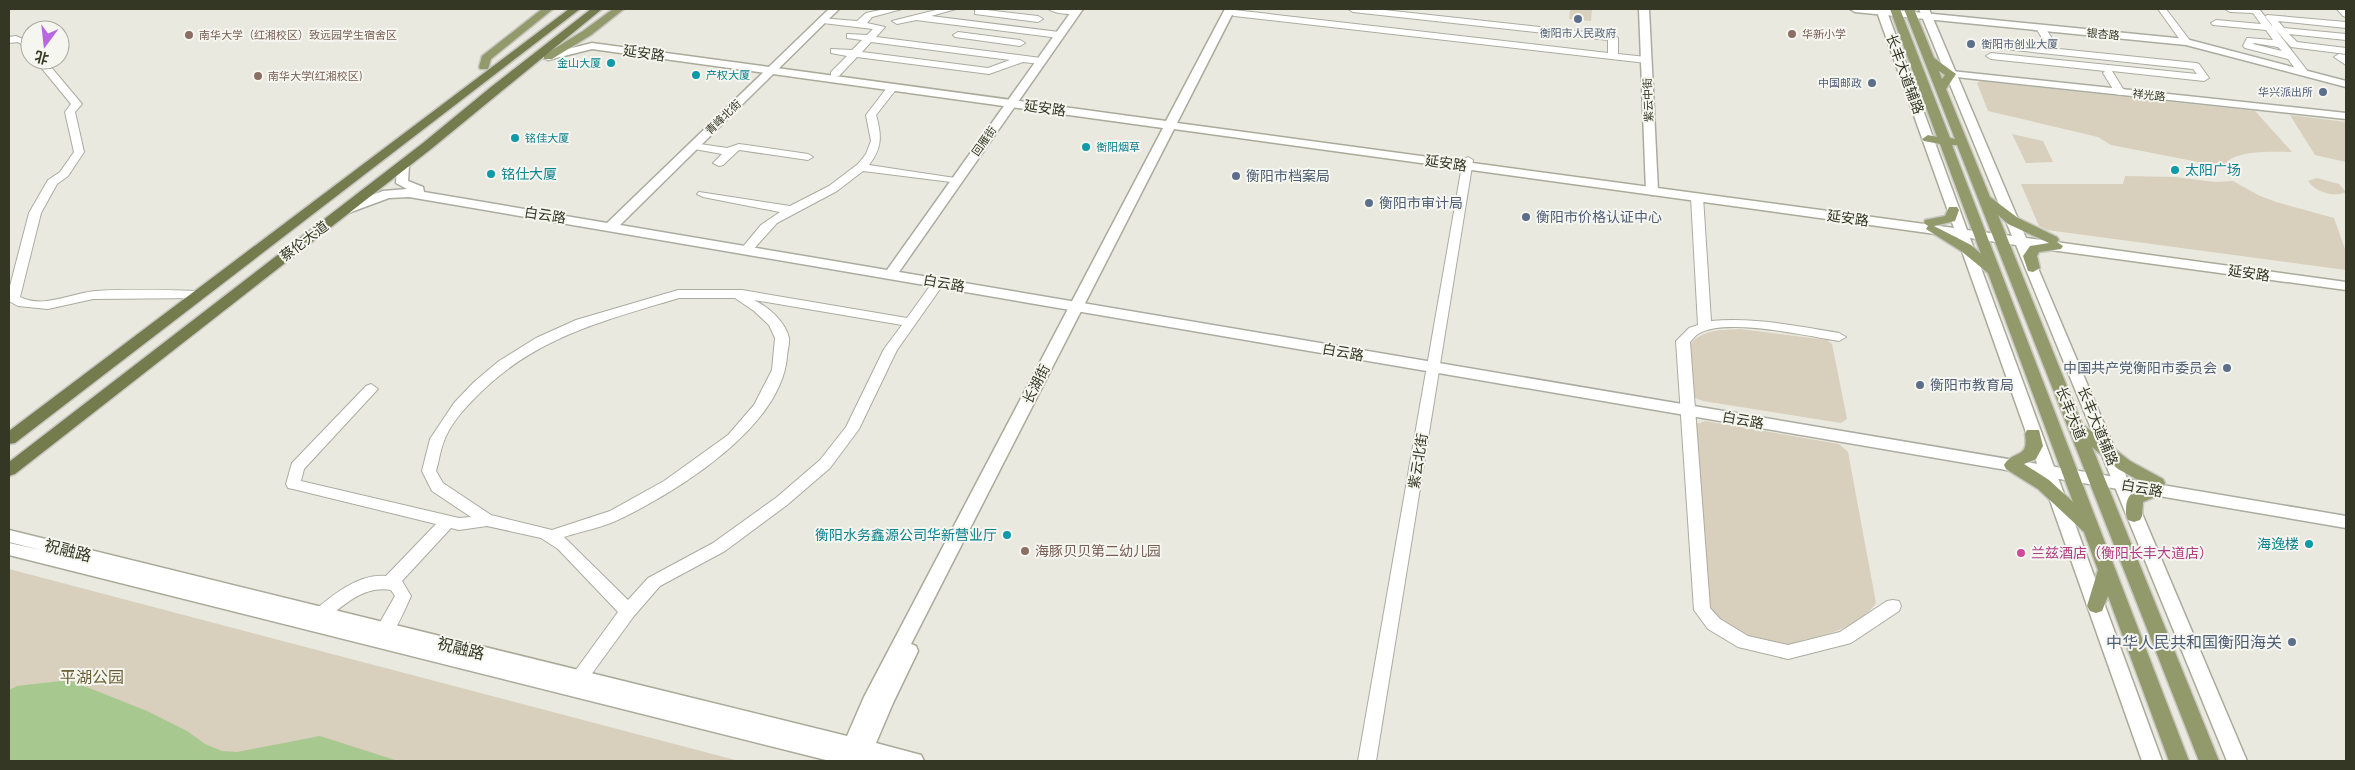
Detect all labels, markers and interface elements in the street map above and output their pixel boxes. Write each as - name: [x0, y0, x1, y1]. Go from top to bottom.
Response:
- marker: 衡阳市人民政府: [1572, 13, 1584, 25]
- north arrow: [20, 20, 70, 70]
- place label: 衡阳市人民政府: [1540, 26, 1617, 39]
- street label: 银杏路: [2086, 26, 2120, 41]
- place label: 华新小学: [1802, 27, 1846, 40]
- place label: 南华大学（红湘校区）致远园学生宿舍区: [199, 28, 397, 41]
- marker: 华新小学: [1786, 28, 1798, 40]
- marker: 南华大学（红湘校区）致远园学生宿舍区: [183, 29, 195, 41]
- street label: 长丰大道辅路: [1883, 31, 1928, 116]
- place label: 衡阳市创业大厦: [1981, 37, 2058, 50]
- marker: 衡阳市创业大厦: [1965, 38, 1977, 50]
- street label: 延安路: [622, 41, 666, 64]
- text: 北: [33, 48, 50, 68]
- place label: 金山大厦: [557, 56, 601, 69]
- marker: 金山大厦: [605, 57, 617, 69]
- place label: 产权大厦: [706, 68, 750, 81]
- place label: 南华大学(红湘校区): [268, 69, 362, 82]
- marker: 产权大厦: [690, 69, 702, 81]
- marker: 南华大学(红湘校区): [252, 70, 264, 82]
- place label: 中国邮政: [1818, 76, 1862, 89]
- marker: 中国邮政: [1866, 77, 1878, 89]
- street label: 紫云中街: [1640, 78, 1655, 122]
- place label: 华兴派出所: [2258, 85, 2313, 98]
- street label: 祥光路: [2132, 86, 2166, 103]
- marker: 华兴派出所: [2317, 86, 2329, 98]
- street label: 延安路: [1023, 96, 1067, 119]
- street label: 青峰北街: [702, 97, 743, 137]
- street label: 回雁街: [969, 123, 998, 158]
- place label: 铭佳大厦: [525, 131, 569, 144]
- marker: 铭佳大厦: [509, 132, 521, 144]
- place label: 衡阳烟草: [1096, 140, 1140, 153]
- marker: 衡阳烟草: [1080, 141, 1092, 153]
- street label: 延安路: [1424, 151, 1468, 174]
- place label: 太阳广场: [2185, 161, 2241, 178]
- marker: 太阳广场: [2169, 164, 2181, 176]
- place label: 铭仕大厦: [501, 165, 557, 182]
- place label: 衡阳市档案局: [1246, 167, 1330, 184]
- marker: 铭仕大厦: [485, 168, 497, 180]
- marker: 衡阳市档案局: [1230, 170, 1242, 182]
- place label: 衡阳市审计局: [1379, 194, 1463, 211]
- marker: 衡阳市审计局: [1363, 197, 1375, 209]
- street label: 白云路: [523, 203, 567, 226]
- street label: 延安路: [1826, 206, 1870, 229]
- place label: 衡阳市价格认证中心: [1536, 208, 1662, 225]
- marker: 衡阳市价格认证中心: [1520, 211, 1532, 223]
- street label: 蔡伦大道: [276, 217, 331, 264]
- street label: 延安路: [2227, 261, 2271, 284]
- street label: 白云路: [922, 270, 966, 295]
- street label: 白云路: [1321, 339, 1365, 364]
- place label: 中国共产党衡阳市委员会: [2063, 359, 2217, 376]
- street label: 长湖街: [1018, 361, 1053, 406]
- marker: 中国共产党衡阳市委员会: [2221, 362, 2233, 374]
- place label: 衡阳市教育局: [1930, 376, 2014, 393]
- marker: 衡阳市教育局: [1914, 379, 1926, 391]
- street label: 长丰大道: [2053, 384, 2090, 442]
- street label: 长丰大道辅路: [2075, 384, 2122, 468]
- street label: 白云路: [1721, 407, 1765, 432]
- street label: 紫云北街: [1405, 432, 1430, 490]
- street label: 白云路: [2120, 475, 2164, 500]
- place label: 衡阳水务鑫源公司华新营业厅: [815, 526, 997, 543]
- marker: 衡阳水务鑫源公司华新营业厅: [1001, 529, 1013, 541]
- street label: 祝融路: [43, 534, 94, 565]
- place label: 海逸楼: [2257, 535, 2299, 552]
- marker: 海逸楼: [2303, 538, 2315, 550]
- place label: 海豚贝贝第二幼儿园: [1035, 542, 1161, 559]
- place label: 兰兹酒店（衡阳长丰大道店）: [2031, 544, 2213, 561]
- marker: 海豚贝贝第二幼儿园: [1019, 545, 1031, 557]
- marker: 兰兹酒店（衡阳长丰大道店）: [2015, 547, 2027, 559]
- street label: 祝融路: [436, 632, 487, 663]
- place label: 中华人民共和国衡阳海关: [2106, 632, 2282, 651]
- marker: 中华人民共和国衡阳海关: [2286, 636, 2298, 648]
- park label: 平湖公园: [60, 667, 124, 686]

